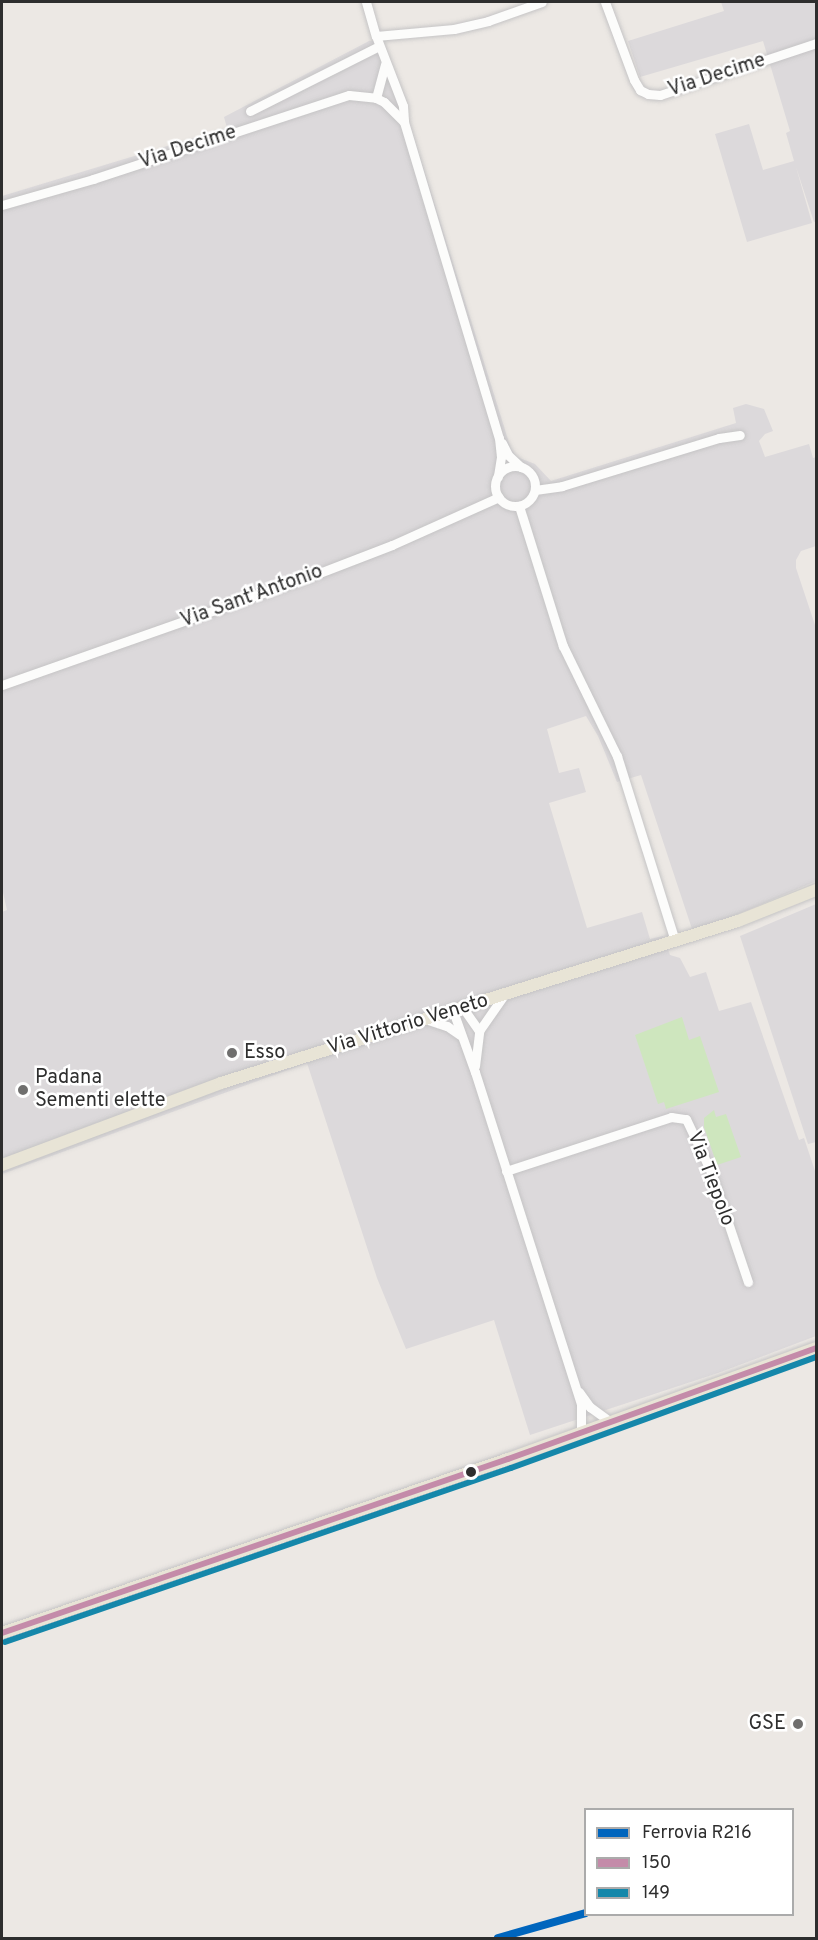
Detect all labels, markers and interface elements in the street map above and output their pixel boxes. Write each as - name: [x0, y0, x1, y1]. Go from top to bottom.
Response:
- street label: Via Decime: [665, 49, 769, 103]
- street label: Via Decime: [136, 121, 240, 175]
- street label: Via Sant'Antonio: [178, 560, 326, 634]
- street label: Via Vittorio Veneto: [324, 989, 492, 1061]
- place label: Esso: [244, 1041, 285, 1065]
- marker: Esso: [225, 1046, 239, 1060]
- place label: Padana Sementi elette: [35, 1066, 166, 1113]
- marker: Padana Sementi elette: [16, 1083, 30, 1097]
- street label: Via Tiepolo: [681, 1128, 739, 1230]
- unlabelled marker: [465, 1466, 477, 1478]
- place label: GSE: [748, 1712, 786, 1736]
- marker: GSE: [791, 1717, 805, 1731]
- legend: [584, 1808, 794, 1916]
- text: Ferrovia R216: [642, 1822, 752, 1845]
- text: 150: [642, 1852, 671, 1875]
- text: 149: [642, 1882, 670, 1905]

